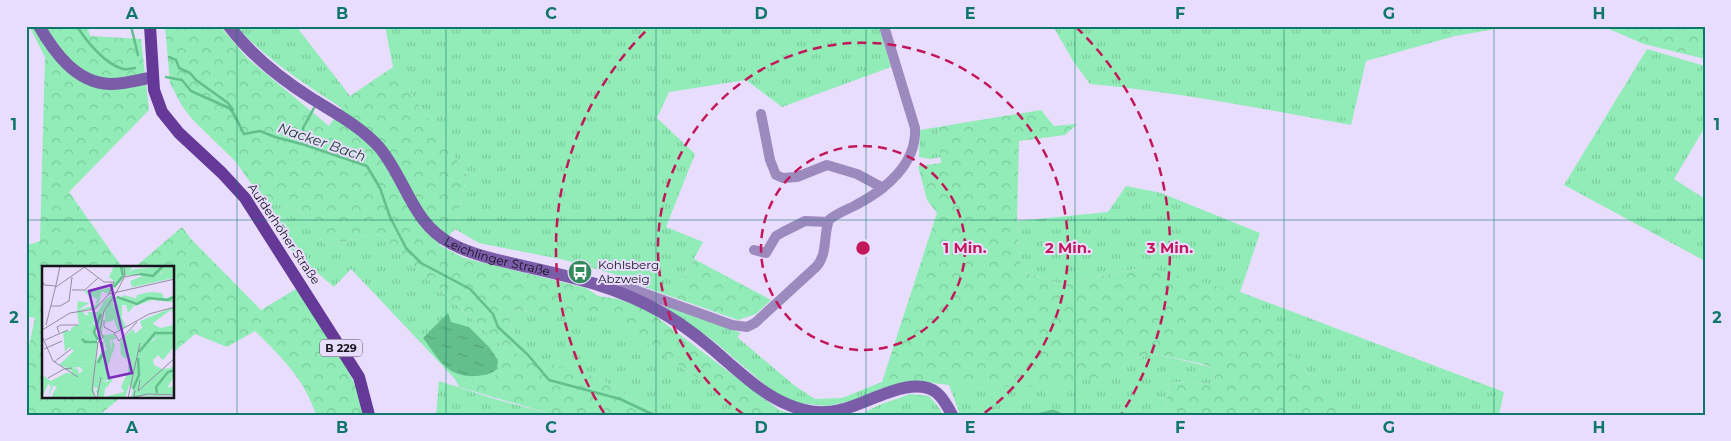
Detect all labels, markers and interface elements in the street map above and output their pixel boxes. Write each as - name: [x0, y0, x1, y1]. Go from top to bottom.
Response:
- text: A: [125, 4, 139, 23]
- text: B: [336, 4, 348, 23]
- text: C: [545, 4, 557, 23]
- text: D: [754, 4, 768, 23]
- text: E: [965, 4, 975, 23]
- text: F: [1175, 4, 1185, 23]
- text: G: [1383, 4, 1395, 23]
- text: H: [1593, 4, 1605, 23]
- text: 1: [11, 115, 17, 134]
- text: 1: [1714, 115, 1720, 134]
- water label: Nacker Bach: [276, 119, 368, 165]
- street label: Aufderhöher Straße: [245, 180, 324, 287]
- street label: Leichlinger Straße: [442, 233, 552, 279]
- text: 1 Min.: [943, 238, 987, 257]
- text: 2 Min.: [1045, 238, 1091, 257]
- text: 3 Min.: [1146, 238, 1193, 257]
- centre of rings: [854, 239, 872, 257]
- place label: Kohlsberg Abzweig: [598, 257, 659, 286]
- bus stop icon: Kohlsberg Abzweig: [567, 259, 593, 285]
- inset map: [42, 266, 175, 398]
- text: 2: [9, 308, 19, 327]
- text: 2: [1712, 308, 1722, 327]
- road number: B 229: [320, 339, 362, 356]
- text: A: [125, 418, 139, 437]
- text: B: [336, 418, 348, 437]
- text: C: [545, 418, 557, 437]
- text: D: [754, 418, 768, 437]
- text: E: [965, 418, 975, 437]
- text: F: [1175, 418, 1185, 437]
- text: G: [1383, 418, 1395, 437]
- text: H: [1593, 418, 1605, 437]

